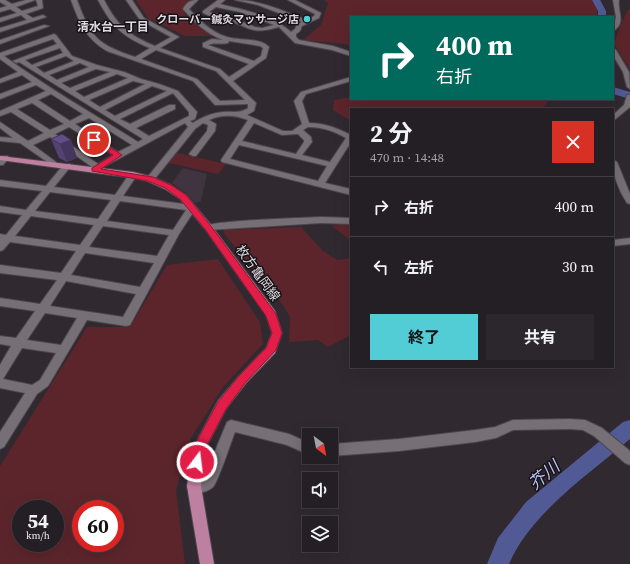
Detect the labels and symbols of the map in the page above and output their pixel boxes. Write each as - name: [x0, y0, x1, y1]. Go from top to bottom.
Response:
- place label: クローバー鍼灸マッサージ店: [156, 12, 299, 27]
- marker: クローバー鍼灸マッサージ店: [302, 14, 312, 24]
- district label: 清水台一丁目: [77, 19, 149, 35]
- pin: [77, 123, 111, 157]
- street label: 枚方亀岡線: [232, 242, 284, 304]
- north arrow: [302, 428, 338, 464]
- position arrow: [176, 441, 218, 483]
- water label: 芥川: [523, 454, 566, 495]
- speed limit sign: 60: [72, 500, 124, 552]

